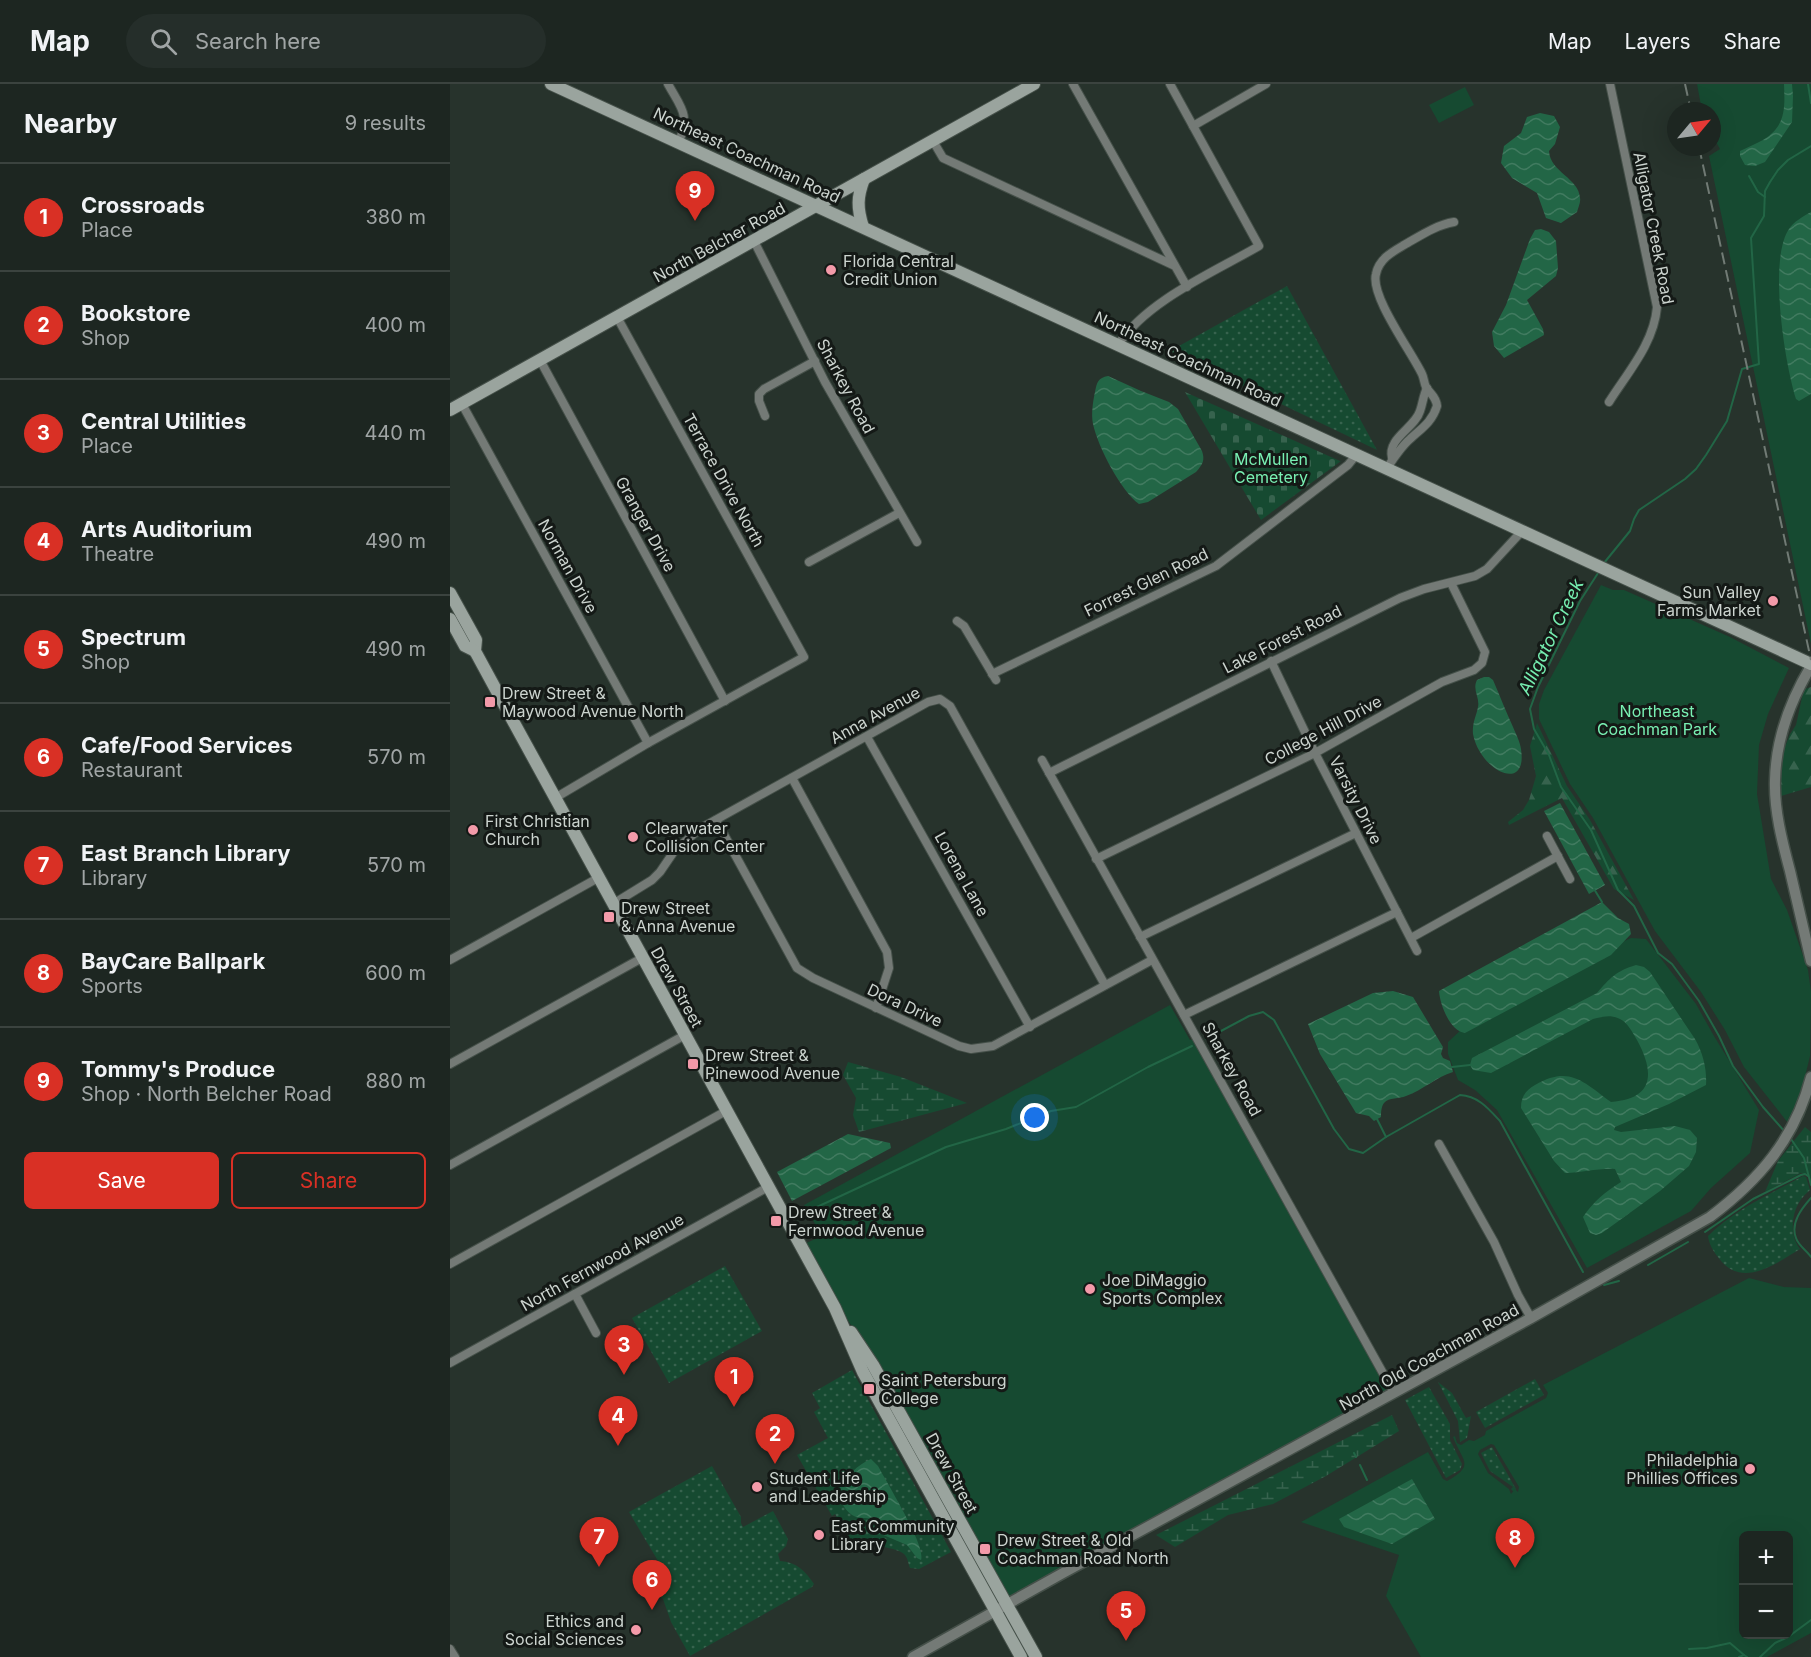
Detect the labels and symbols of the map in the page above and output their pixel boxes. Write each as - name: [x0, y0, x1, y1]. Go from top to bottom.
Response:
- north arrow: [1667, 102, 1721, 156]
- street label: Northeast Coachman Road: [650, 103, 844, 207]
- street label: Alligator Creek Road: [1629, 150, 1679, 306]
- pin: 9: [676, 172, 714, 221]
- street label: North Belcher Road: [649, 197, 789, 287]
- place label: Florida Central Credit Union: [843, 251, 954, 289]
- marker: Florida Central Credit Union: [824, 263, 838, 277]
- street label: Northeast Coachman Road: [1091, 307, 1285, 411]
- street label: Sharkey Road: [813, 335, 879, 437]
- street label: Terrace Drive North: [679, 410, 769, 550]
- park label: McMullen Cemetery: [1234, 449, 1308, 487]
- street label: Granger Drive: [612, 473, 680, 575]
- street label: Norman Drive: [534, 515, 602, 617]
- street label: Forrest Glen Road: [1081, 543, 1211, 621]
- water label: Alligator Creek: [1513, 574, 1588, 699]
- place label: Sun Valley Farms Market: [1657, 582, 1761, 620]
- marker: Sun Valley Farms Market: [1766, 594, 1780, 608]
- street label: Lake Forest Road: [1219, 600, 1345, 678]
- street label: Anna Avenue: [827, 682, 923, 748]
- place label: Drew Street & Maywood Avenue North: [502, 683, 684, 721]
- street label: College Hill Drive: [1261, 691, 1385, 769]
- marker: Drew Street & Maywood Avenue North: [483, 695, 497, 709]
- park label: Northeast Coachman Park: [1597, 701, 1717, 739]
- street label: Varsity Drive: [1325, 753, 1387, 847]
- place label: First Christian Church: [485, 811, 590, 849]
- place label: Clearwater Collision Center: [645, 818, 765, 856]
- marker: First Christian Church: [466, 823, 480, 837]
- street label: Lorena Lane: [931, 828, 993, 920]
- marker: Clearwater Collision Center: [626, 830, 640, 844]
- place label: Drew Street & Anna Avenue: [621, 898, 735, 936]
- marker: Drew Street & Anna Avenue: [602, 910, 616, 924]
- street label: Drew Street: [647, 943, 707, 1031]
- street label: Dora Drive: [864, 979, 946, 1031]
- street label: Sharkey Road: [1198, 1018, 1266, 1120]
- place label: Drew Street & Pinewood Avenue: [705, 1045, 840, 1083]
- marker: Drew Street & Pinewood Avenue: [686, 1057, 700, 1071]
- your location: [1020, 1103, 1049, 1132]
- place label: Drew Street & Fernwood Avenue: [788, 1202, 924, 1240]
- street label: North Fernwood Avenue: [517, 1209, 687, 1315]
- marker: Drew Street & Fernwood Avenue: [769, 1214, 783, 1228]
- place label: Joe DiMaggio Sports Complex: [1102, 1270, 1223, 1308]
- marker: Joe DiMaggio Sports Complex: [1083, 1282, 1097, 1296]
- street label: North Old Coachman Road: [1336, 1299, 1522, 1415]
- pin: 3: [604, 1326, 644, 1375]
- pin: 1: [714, 1358, 754, 1407]
- place label: Saint Petersburg College: [881, 1370, 1006, 1408]
- marker: Saint Petersburg College: [862, 1382, 876, 1396]
- pin: 4: [598, 1396, 638, 1446]
- pin: 2: [756, 1414, 794, 1464]
- street label: Drew Street: [922, 1429, 982, 1517]
- place label: Philadelphia Phillies Offices: [1626, 1450, 1738, 1488]
- marker: Philadelphia Phillies Offices: [1743, 1462, 1757, 1476]
- place label: Student Life and Leadership: [769, 1468, 886, 1506]
- marker: Student Life and Leadership: [750, 1480, 764, 1494]
- place label: East Community Library: [831, 1516, 954, 1554]
- pin: 7: [580, 1518, 618, 1567]
- pin: 8: [1496, 1518, 1534, 1568]
- marker: East Community Library: [812, 1528, 826, 1542]
- place label: Drew Street & Old Coachman Road North: [997, 1530, 1169, 1568]
- marker: Drew Street & Old Coachman Road North: [978, 1542, 992, 1556]
- pin: 6: [632, 1560, 672, 1610]
- pin: 5: [1106, 1592, 1146, 1641]
- place label: Ethics and Social Sciences: [505, 1611, 624, 1649]
- marker: Ethics and Social Sciences: [629, 1623, 643, 1637]

